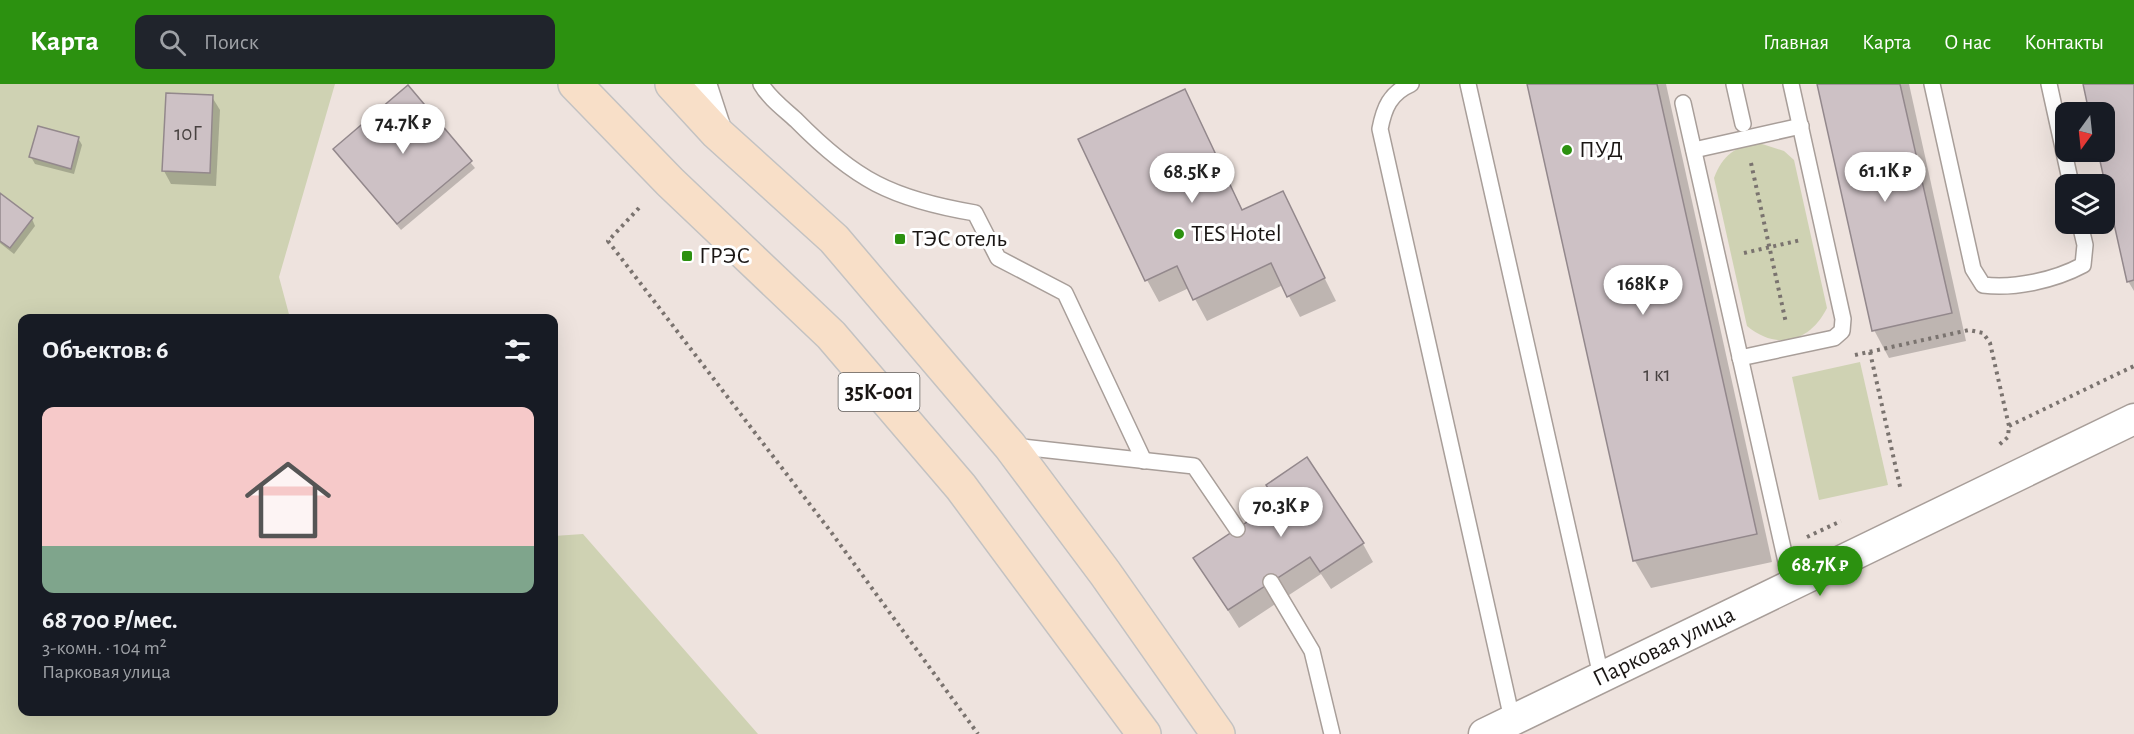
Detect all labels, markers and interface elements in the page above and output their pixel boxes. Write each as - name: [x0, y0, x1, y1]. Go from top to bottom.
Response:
- search box: [135, 15, 555, 69]
- icon: search: [156, 26, 189, 59]
- text: Карта: [30, 28, 99, 56]
- text: Поиск: [204, 31, 259, 53]
- text: Главная: [1763, 32, 1829, 53]
- text: Карта: [1862, 32, 1911, 53]
- text: О нас: [1944, 32, 1991, 53]
- text: Контакты: [2024, 32, 2104, 53]
- north arrow: [2055, 102, 2115, 162]
- map controls: [2055, 102, 2115, 234]
- pin: 74.7K ₽: [348, 104, 458, 155]
- text: 74.7K ₽: [375, 113, 431, 133]
- house number: 10Г: [174, 123, 202, 144]
- place label: ПУД: [1579, 138, 1623, 162]
- marker: ПУД: [1560, 143, 1574, 157]
- pin: 61.1K ₽: [1830, 152, 1940, 203]
- pin: 68.5K ₽: [1137, 153, 1247, 204]
- text: 61.1K ₽: [1859, 161, 1911, 181]
- text: 68.5K ₽: [1164, 162, 1220, 182]
- button: layers: [2055, 174, 2115, 234]
- place label: TES Hotel: [1191, 222, 1282, 246]
- place label: ТЭС отель: [912, 227, 1007, 251]
- marker: TES Hotel: [1172, 227, 1186, 241]
- marker: ТЭС отель: [893, 232, 907, 246]
- place label: ГРЭС: [699, 244, 750, 268]
- marker: ГРЭС: [680, 249, 694, 263]
- pin: 168K ₽: [1594, 265, 1692, 316]
- text: 168K ₽: [1618, 274, 1668, 294]
- icon: filters: [501, 334, 534, 367]
- text: Объектов: 6: [42, 337, 169, 363]
- house number: 1 к1: [1643, 364, 1671, 385]
- road number: 35К-001: [838, 373, 920, 411]
- icon: home: [234, 446, 342, 554]
- pin: 70.3K ₽: [1226, 487, 1336, 538]
- text: 70.3K ₽: [1253, 496, 1309, 516]
- pin: 68.7K ₽: [1765, 546, 1875, 597]
- text: 68.7K ₽: [1792, 555, 1848, 575]
- street label: Парковая улица: [1589, 602, 1739, 691]
- text: 68 700 ₽/мес.: [42, 607, 178, 633]
- text: 3-комн. · 104 m²: [42, 638, 167, 658]
- text: Парковая улица: [42, 662, 171, 682]

